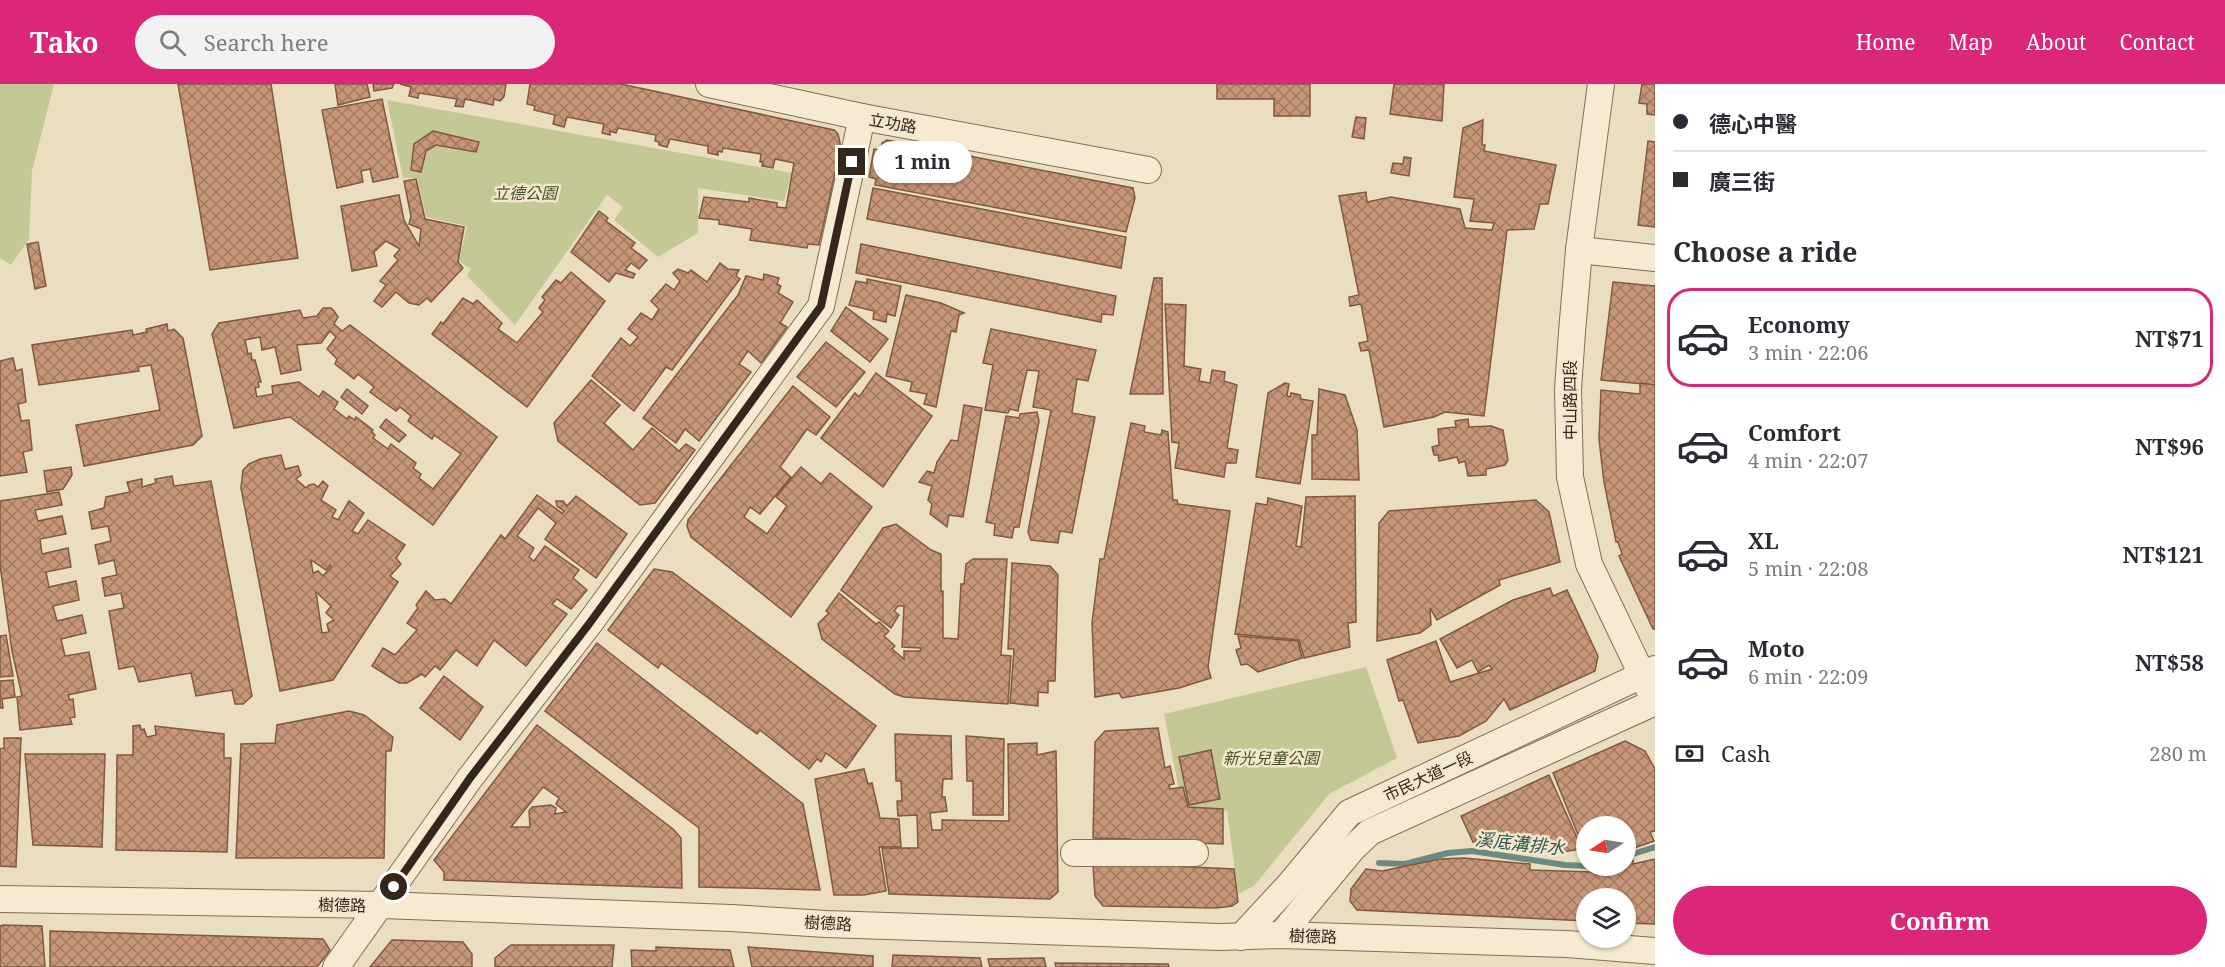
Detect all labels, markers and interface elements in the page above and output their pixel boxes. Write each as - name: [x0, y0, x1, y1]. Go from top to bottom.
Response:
- search box: [135, 15, 555, 69]
- text: Tako: [30, 23, 99, 61]
- icon: search: [156, 26, 189, 59]
- text: Search here: [204, 27, 329, 57]
- text: Home: [1856, 28, 1916, 56]
- text: Map: [1949, 28, 1993, 56]
- text: About: [2026, 28, 2087, 56]
- text: Contact: [2120, 28, 2195, 56]
- street label: 立功路: [867, 108, 919, 138]
- text: 德心中醫: [1709, 108, 1797, 138]
- callout: 1 min: [873, 141, 972, 183]
- route end: [838, 148, 865, 175]
- text: 1 min: [894, 148, 951, 175]
- text: 廣三街: [1709, 166, 1775, 196]
- park label: 立德公園: [493, 182, 559, 204]
- text: Choose a ride: [1673, 233, 1858, 270]
- text: Economy: [1748, 309, 1850, 339]
- icon: car: [1676, 311, 1730, 365]
- text: NT$71: [2135, 323, 2204, 353]
- text: 3 min · 22:06: [1748, 339, 1868, 366]
- street label: 中山路四段: [1559, 360, 1581, 440]
- text: Comfort: [1748, 417, 1841, 447]
- icon: car: [1676, 419, 1730, 473]
- text: NT$96: [2135, 431, 2204, 461]
- text: 4 min · 22:07: [1748, 447, 1868, 474]
- text: XL: [1748, 525, 1779, 555]
- icon: car: [1676, 527, 1730, 581]
- text: NT$121: [2123, 539, 2204, 569]
- text: 5 min · 22:08: [1748, 555, 1868, 582]
- text: Moto: [1748, 633, 1805, 663]
- icon: car: [1676, 635, 1730, 689]
- text: NT$58: [2135, 647, 2204, 677]
- text: 6 min · 22:09: [1748, 663, 1868, 690]
- icon: cash: [1673, 737, 1706, 770]
- text: Cash: [1721, 738, 1771, 768]
- text: 280 m: [2149, 740, 2207, 767]
- street label: 市民大道一段: [1380, 746, 1476, 806]
- park label: 新光兒童公園: [1223, 747, 1321, 769]
- north arrow: [1576, 816, 1636, 876]
- map controls: [1576, 816, 1636, 948]
- water label: 溪底溝排水: [1474, 826, 1567, 860]
- route start: [380, 873, 407, 900]
- button: Confirm: [1673, 886, 2207, 955]
- button: layers: [1576, 888, 1636, 948]
- street label: 樹德路: [318, 894, 366, 916]
- street label: 樹德路: [803, 911, 853, 935]
- street label: 樹德路: [1289, 924, 1337, 948]

